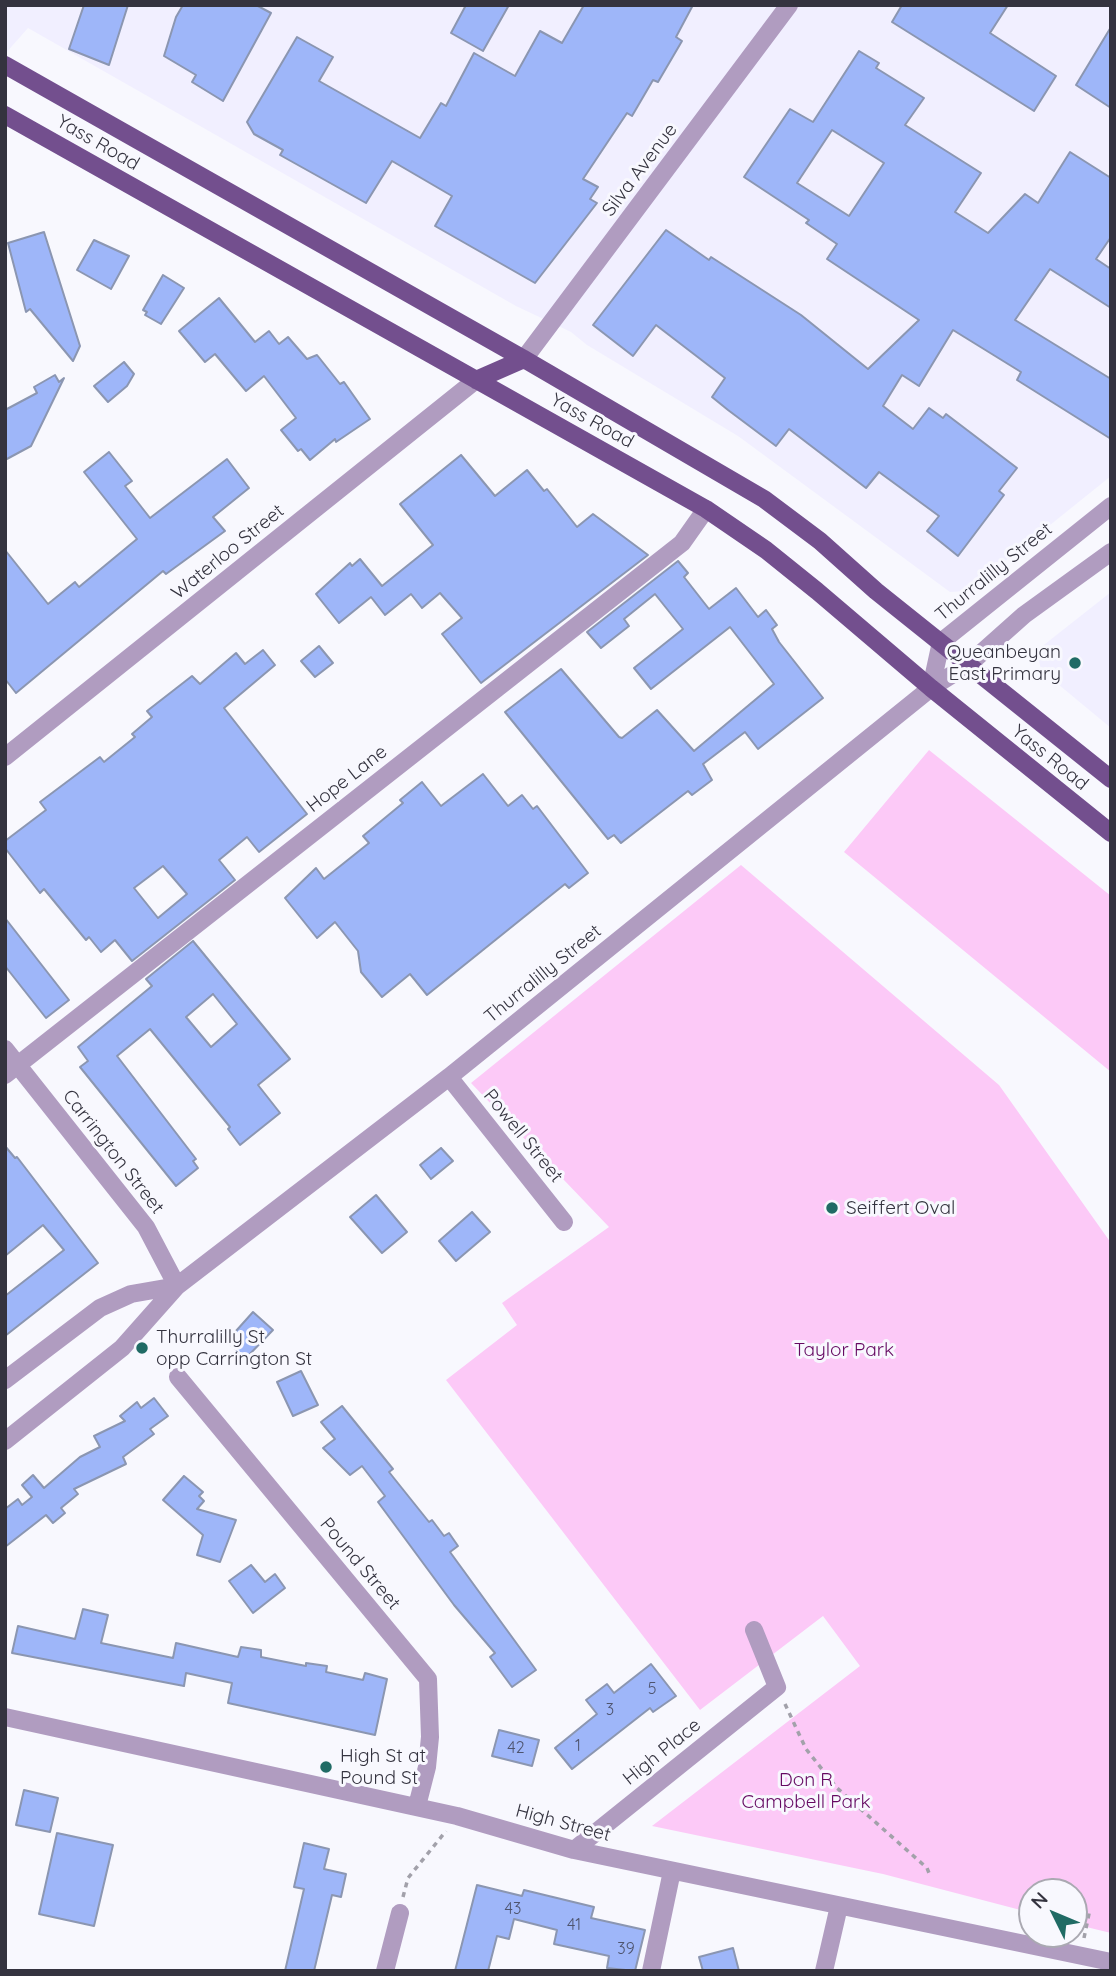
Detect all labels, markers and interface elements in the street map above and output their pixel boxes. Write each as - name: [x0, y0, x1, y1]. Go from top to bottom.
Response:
- street label: Yass Road: [53, 110, 143, 176]
- street label: Silva Avenue: [598, 119, 682, 221]
- street label: Yass Road: [546, 389, 638, 453]
- street label: Waterloo Street: [167, 500, 289, 604]
- street label: Thurralilly Street: [931, 518, 1057, 626]
- place label: Queanbeyan East Primary: [947, 641, 1061, 685]
- marker: Queanbeyan East Primary: [1067, 655, 1083, 671]
- street label: Yass Road: [1007, 720, 1093, 796]
- street label: Hope Lane: [302, 740, 392, 818]
- street label: Thurralilly Street: [480, 920, 606, 1028]
- street label: Carrington Street: [57, 1085, 169, 1219]
- street label: Powell Street: [478, 1085, 568, 1187]
- place label: Seiffert Oval: [846, 1197, 955, 1219]
- marker: Seiffert Oval: [824, 1200, 840, 1216]
- place label: Thurralilly St opp Carrington St: [156, 1326, 312, 1370]
- park label: Taylor Park: [794, 1339, 894, 1361]
- marker: Thurralilly St opp Carrington St: [134, 1340, 150, 1356]
- street label: Pound Street: [315, 1513, 405, 1615]
- house number: 5: [648, 1679, 656, 1699]
- house number: 3: [606, 1700, 614, 1720]
- street label: High Place: [619, 1714, 705, 1790]
- house number: 1: [575, 1736, 581, 1756]
- house number: 42: [507, 1738, 525, 1758]
- place label: High St at Pound St: [340, 1745, 426, 1789]
- marker: High St at Pound St: [318, 1759, 334, 1775]
- park label: Don R Campbell Park: [741, 1769, 871, 1813]
- street label: High Street: [513, 1799, 613, 1847]
- north arrow: [1018, 1878, 1088, 1948]
- text: N: [1026, 1887, 1053, 1913]
- house number: 43: [505, 1899, 521, 1919]
- house number: 41: [567, 1915, 581, 1935]
- house number: 39: [617, 1939, 635, 1959]

